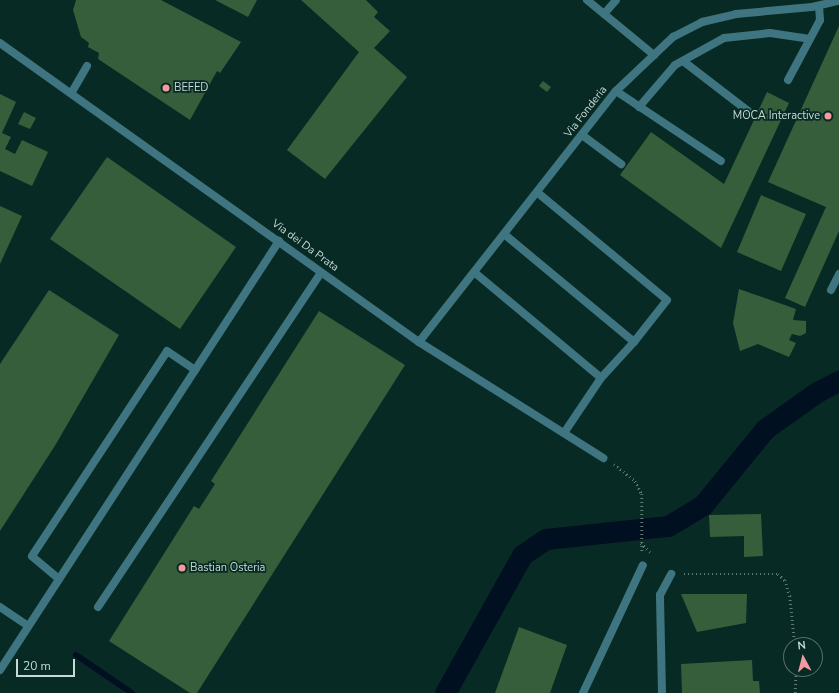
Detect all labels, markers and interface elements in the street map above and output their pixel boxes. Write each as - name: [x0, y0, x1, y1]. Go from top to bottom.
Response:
- place label: BEFED: [174, 81, 208, 95]
- marker: BEFED: [161, 83, 171, 93]
- street label: Via Fonderia: [562, 84, 610, 140]
- place label: MOCA Interactive: [733, 109, 820, 123]
- marker: MOCA Interactive: [823, 111, 833, 121]
- street label: Via dei Da Prata: [269, 217, 341, 275]
- place label: Bastian Osteria: [190, 561, 265, 575]
- marker: Bastian Osteria: [177, 563, 187, 573]
- north arrow: [783, 637, 823, 677]
- text: N: [797, 638, 807, 654]
- scale bar: [18, 651, 77, 677]
- text: 20 m: [23, 658, 51, 674]

